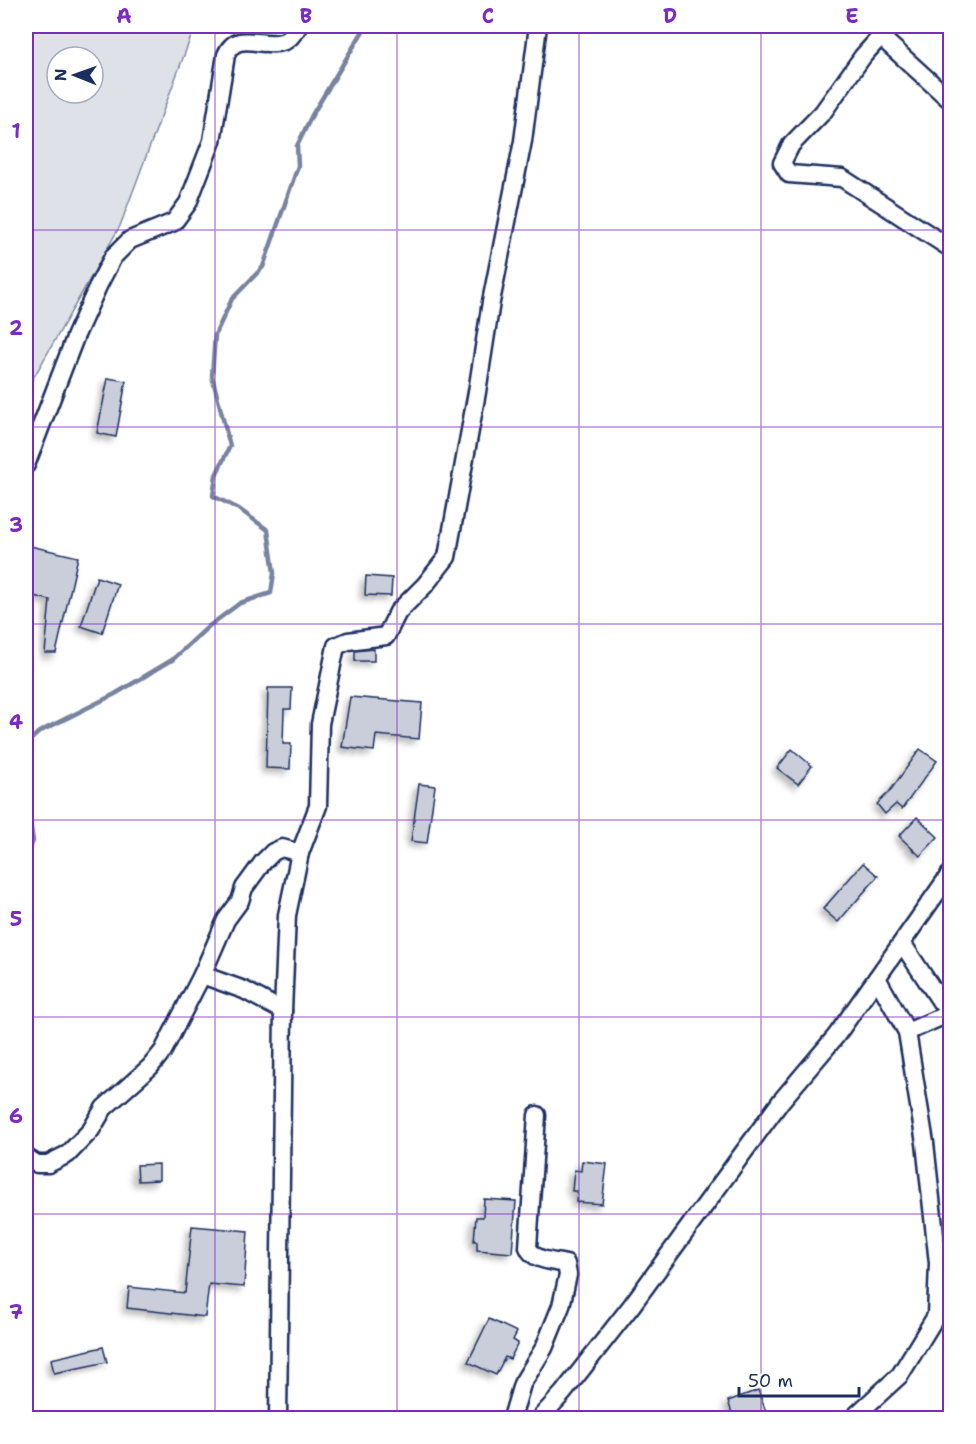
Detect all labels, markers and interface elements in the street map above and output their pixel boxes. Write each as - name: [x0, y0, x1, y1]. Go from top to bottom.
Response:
- text: A: [116, 3, 132, 29]
- text: B: [300, 3, 312, 29]
- text: C: [482, 3, 494, 29]
- text: D: [663, 3, 677, 29]
- text: E: [845, 3, 859, 29]
- north arrow: [45, 45, 105, 105]
- text: N: [50, 68, 71, 81]
- text: 1: [11, 118, 21, 144]
- text: 2: [9, 315, 23, 341]
- text: 3: [9, 512, 23, 538]
- text: 4: [9, 709, 23, 735]
- text: 5: [10, 906, 22, 932]
- text: 6: [9, 1103, 23, 1129]
- text: 7: [9, 1299, 23, 1325]
- scale bar: [739, 1360, 859, 1398]
- text: 50 m: [748, 1369, 793, 1393]

